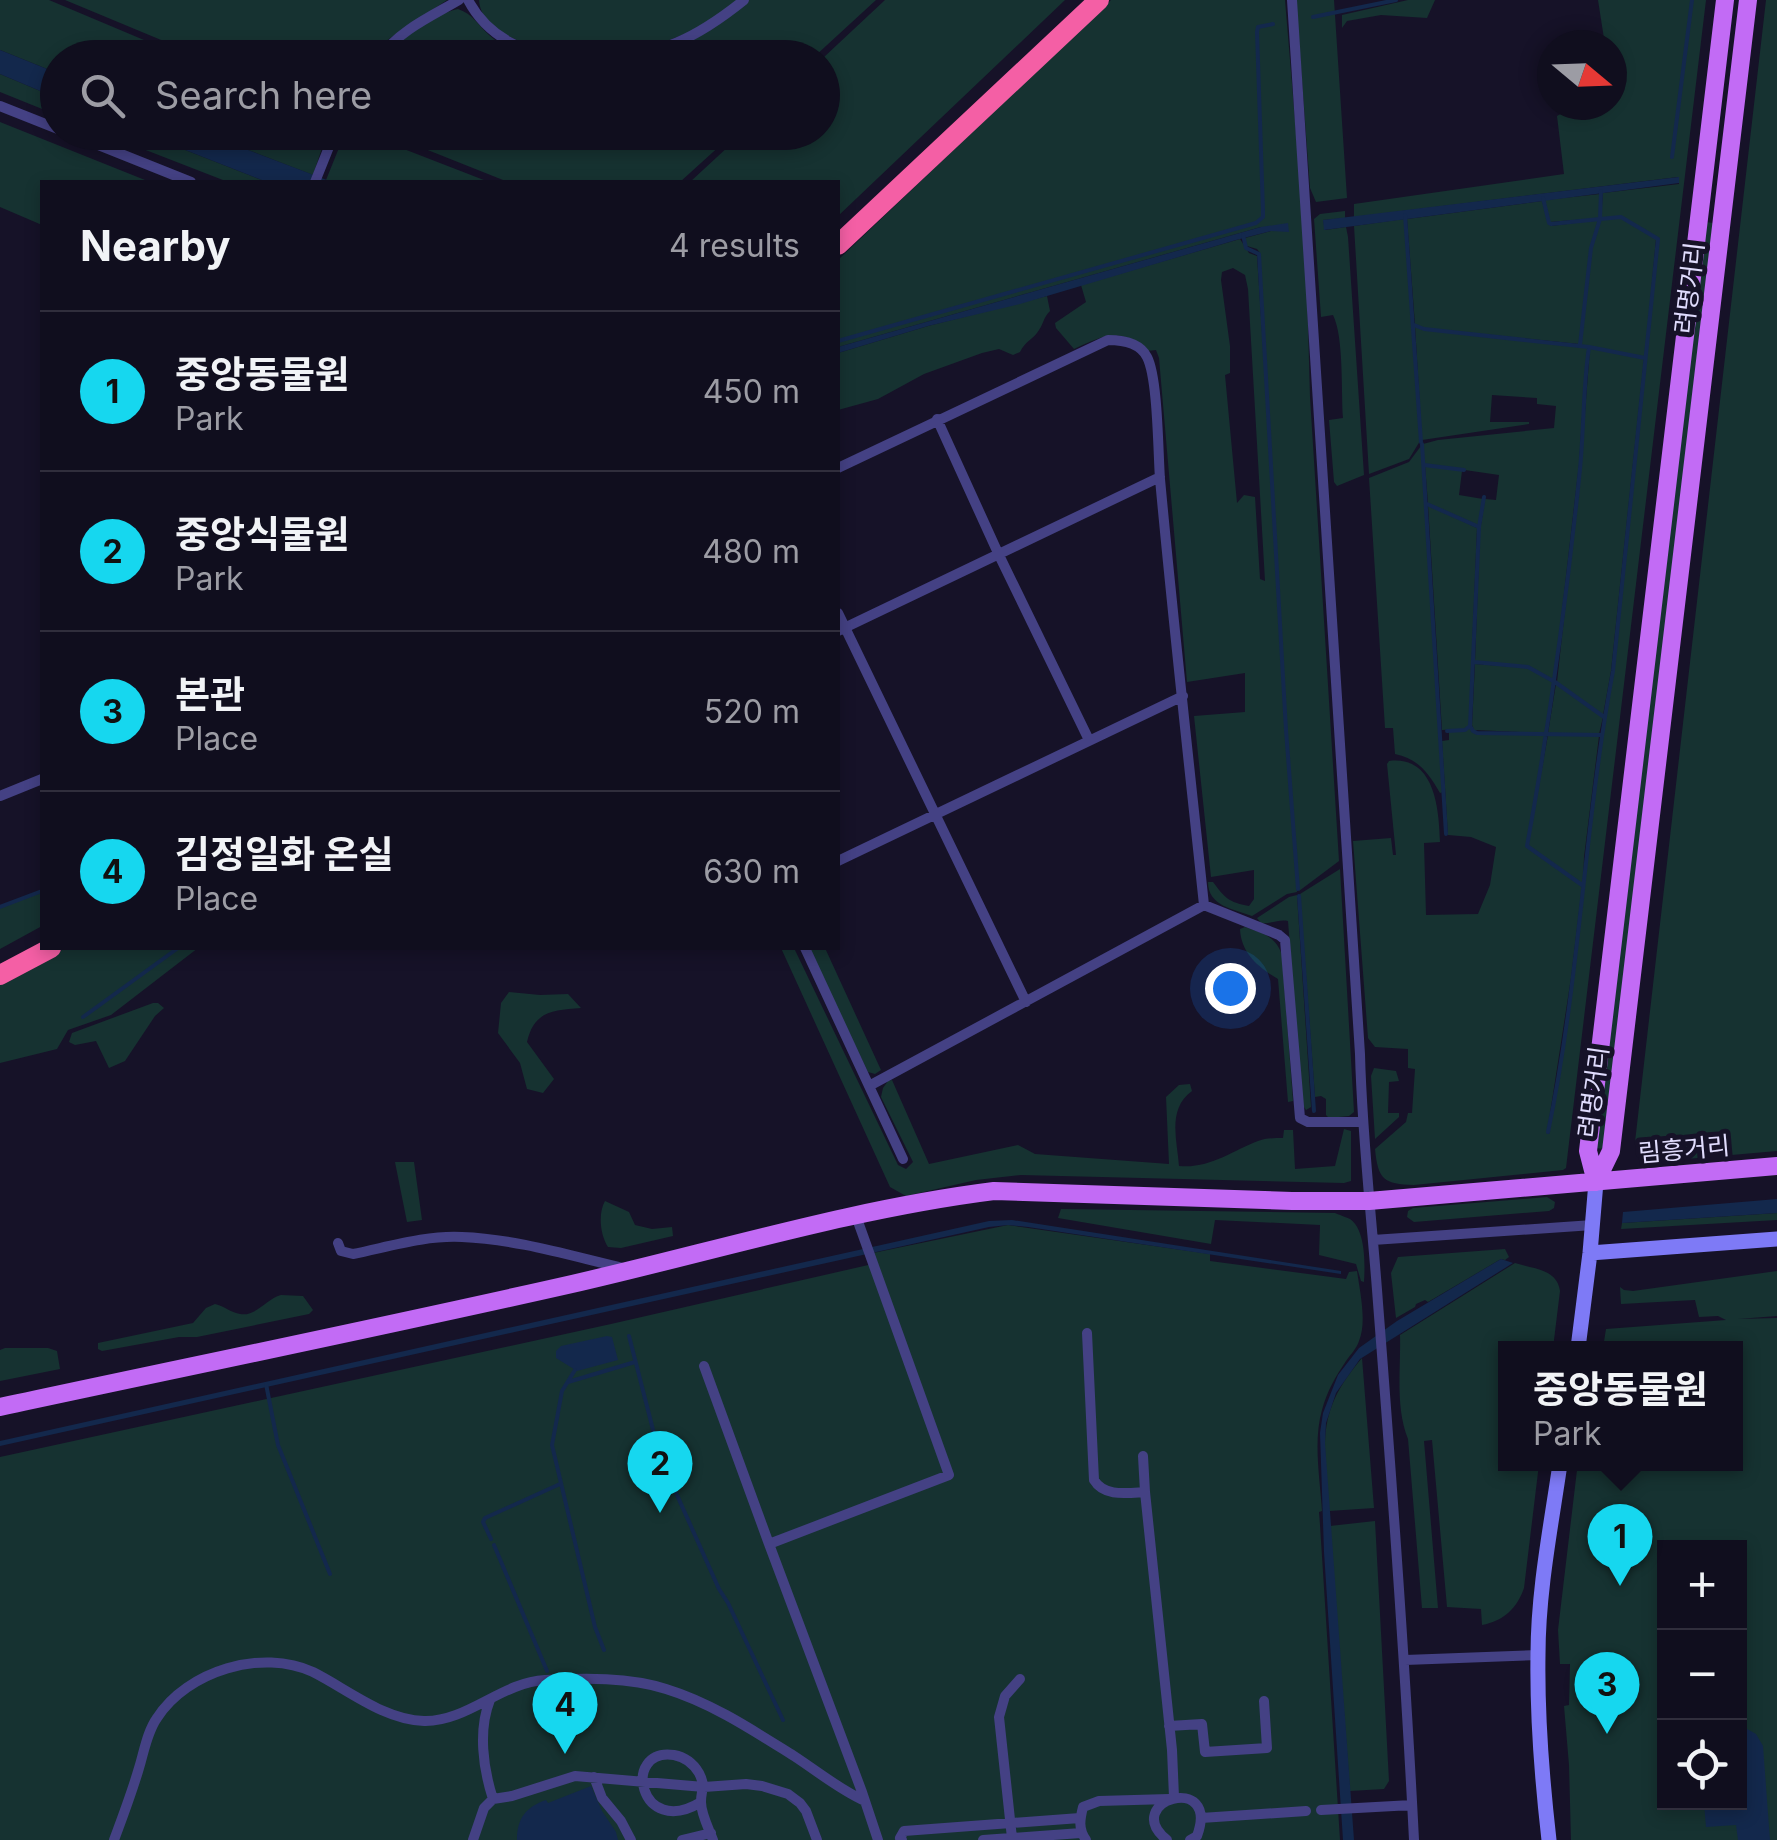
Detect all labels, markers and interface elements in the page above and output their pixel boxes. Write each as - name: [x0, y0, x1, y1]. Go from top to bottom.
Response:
- north arrow: [1537, 30, 1627, 120]
- search box: [40, 40, 840, 150]
- icon: search: [75, 68, 130, 123]
- text: Search here: [155, 72, 372, 118]
- text: Nearby: [80, 220, 231, 271]
- text: 4 results: [669, 226, 800, 265]
- street label: 려명거리: [1669, 241, 1709, 335]
- text: 중앙동물원: [175, 351, 350, 397]
- text: 1: [106, 372, 119, 411]
- text: 450 m: [703, 372, 800, 411]
- text: Park: [175, 399, 244, 438]
- text: 중앙식물원: [175, 511, 350, 557]
- text: 2: [102, 532, 123, 571]
- text: 480 m: [702, 532, 800, 571]
- text: Park: [175, 559, 244, 598]
- text: 본관: [175, 671, 245, 717]
- text: 3: [102, 692, 123, 731]
- text: 520 m: [704, 692, 800, 731]
- text: Place: [175, 719, 258, 758]
- text: 김정일화 온실: [175, 831, 394, 877]
- text: 4: [102, 852, 123, 891]
- text: 630 m: [703, 852, 800, 891]
- text: Place: [175, 879, 258, 918]
- your location: [1205, 963, 1256, 1014]
- street label: 려명거리: [1572, 1044, 1614, 1140]
- street label: 림흥거리: [1637, 1130, 1731, 1168]
- popup: [1498, 1341, 1743, 1471]
- text: 중앙동물원: [1533, 1366, 1708, 1412]
- text: Park: [1533, 1414, 1602, 1453]
- pin: 2: [628, 1430, 692, 1513]
- pin: 1: [1588, 1504, 1652, 1586]
- map controls: [1657, 1540, 1747, 1810]
- button: +: [1657, 1540, 1747, 1630]
- button: −: [1657, 1630, 1747, 1720]
- pin: 3: [1574, 1652, 1640, 1734]
- pin: 4: [532, 1672, 598, 1754]
- button: locate: [1657, 1720, 1747, 1810]

